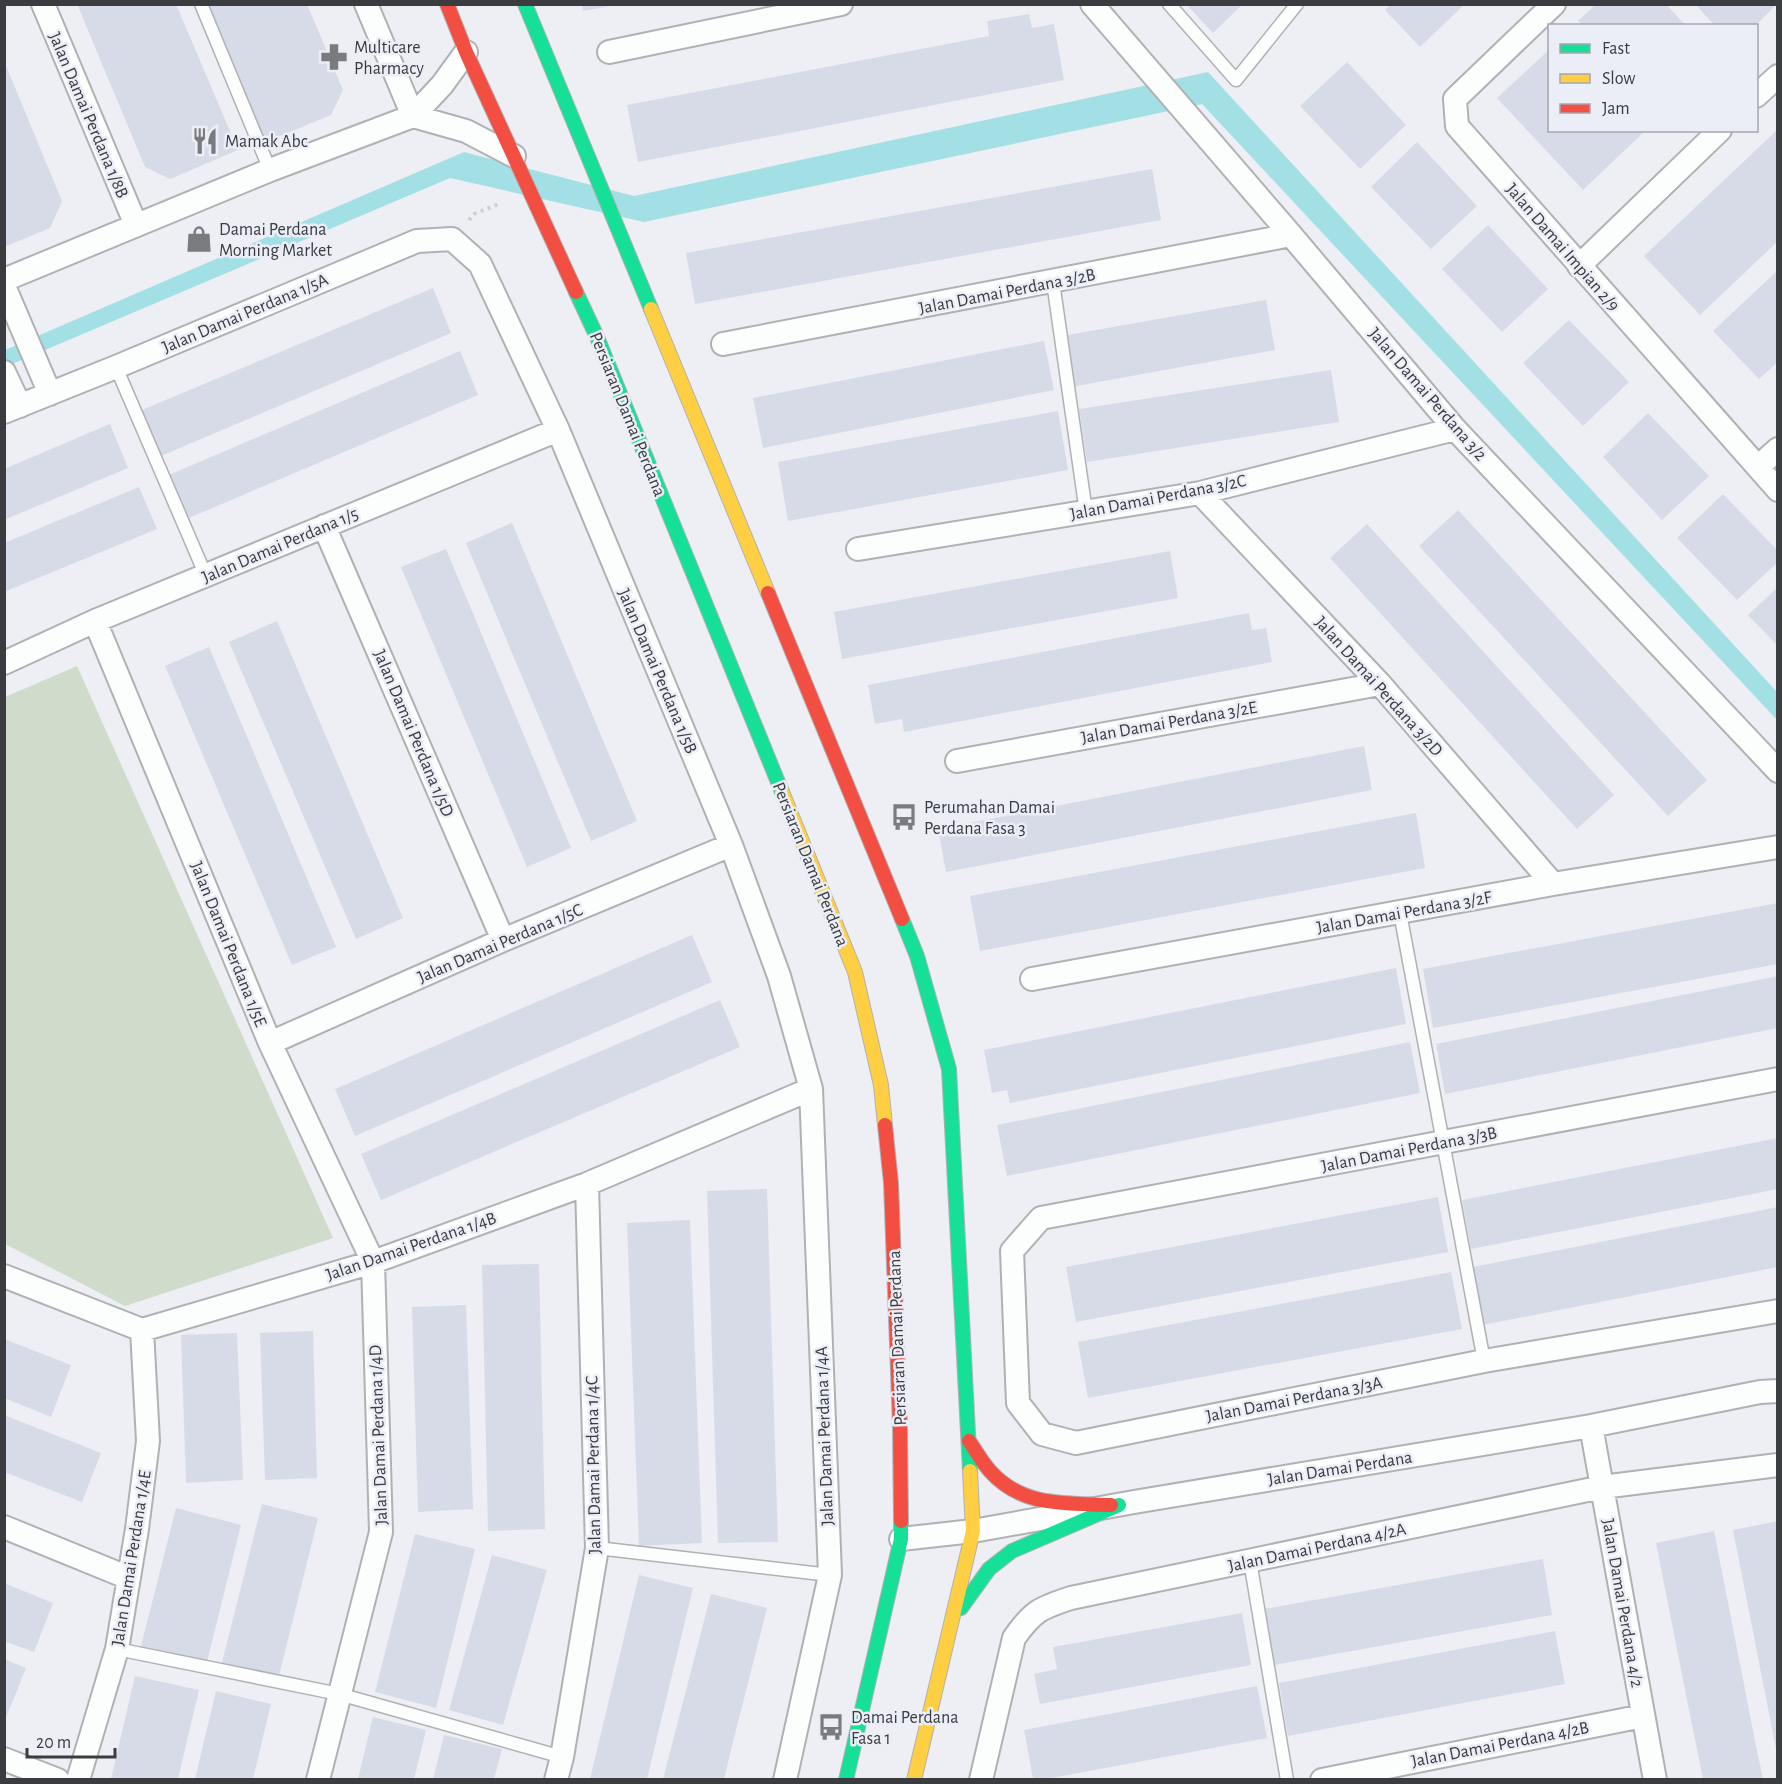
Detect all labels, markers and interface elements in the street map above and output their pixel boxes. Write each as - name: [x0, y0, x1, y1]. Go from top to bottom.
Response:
- legend: [1548, 24, 1758, 132]
- street label: Jalan Damai Perdana 1/8B: [45, 30, 131, 201]
- place label: Multicare Pharmacy: [354, 39, 424, 78]
- text: Fast: [1602, 40, 1630, 58]
- pharmacy icon: Multicare Pharmacy: [319, 42, 349, 72]
- text: Slow: [1602, 70, 1635, 88]
- text: Jam: [1602, 100, 1630, 118]
- restaurant icon: Mamak Abc: [190, 126, 220, 156]
- place label: Mamak Abc: [225, 133, 308, 151]
- street label: Jalan Damai Impian 2/9: [1502, 180, 1622, 315]
- place label: Damai Perdana Morning Market: [219, 221, 332, 260]
- shop icon: Damai Perdana Morning Market: [184, 224, 214, 254]
- street label: Jalan Damai Perdana 3/2B: [917, 266, 1097, 318]
- street label: Jalan Damai Perdana 1/5A: [160, 271, 331, 357]
- street label: Jalan Damai Perdana 3/2: [1365, 325, 1490, 465]
- street label: Persiaran Damai Perdana: [586, 330, 668, 499]
- street label: Jalan Damai Perdana 3/2C: [1069, 472, 1248, 524]
- street label: Jalan Damai Perdana 1/5: [200, 505, 361, 587]
- street label: Jalan Damai Perdana 1/5B: [614, 586, 700, 757]
- street label: Jalan Damai Perdana 3/2D: [1311, 613, 1446, 760]
- street label: Jalan Damai Perdana 1/5D: [370, 647, 456, 819]
- street label: Jalan Damai Perdana 3/2E: [1080, 699, 1259, 747]
- street label: Persiaran Damai Perdana: [769, 780, 851, 949]
- place label: Perumahan Damai Perdana Fasa 3: [924, 799, 1055, 838]
- bus stop icon: Perumahan Damai Perdana Fasa 3: [889, 802, 919, 832]
- street label: Jalan Damai Perdana 1/5E: [187, 859, 270, 1030]
- street label: Jalan Damai Perdana 3/2F: [1315, 889, 1493, 937]
- street label: Jalan Damai Perdana 1/5C: [415, 901, 585, 987]
- street label: Jalan Damai Perdana 3/3B: [1320, 1124, 1499, 1176]
- street label: Jalan Damai Perdana 1/4B: [324, 1209, 499, 1285]
- street label: Persiaran Damai Perdana: [886, 1250, 910, 1426]
- street label: Jalan Damai Perdana 1/4D: [367, 1344, 391, 1526]
- street label: Jalan Damai Perdana 1/4A: [813, 1345, 837, 1526]
- street label: Jalan Damai Perdana 3/3A: [1204, 1374, 1384, 1426]
- street label: Jalan Damai Perdana 1/4C: [583, 1376, 605, 1554]
- street label: Jalan Damai Perdana: [1267, 1449, 1414, 1489]
- street label: Jalan Damai Perdana 1/4E: [109, 1469, 155, 1647]
- street label: Jalan Damai Perdana 4/2: [1598, 1517, 1646, 1689]
- street label: Jalan Damai Perdana 4/2A: [1227, 1520, 1408, 1576]
- place label: Damai Perdana Fasa 1: [851, 1709, 959, 1748]
- bus stop icon: Damai Perdana Fasa 1: [816, 1712, 846, 1742]
- street label: Jalan Damai Perdana 4/2B: [1410, 1719, 1591, 1771]
- scale bar: [27, 1721, 116, 1759]
- text: 20 m: [36, 1734, 71, 1752]

